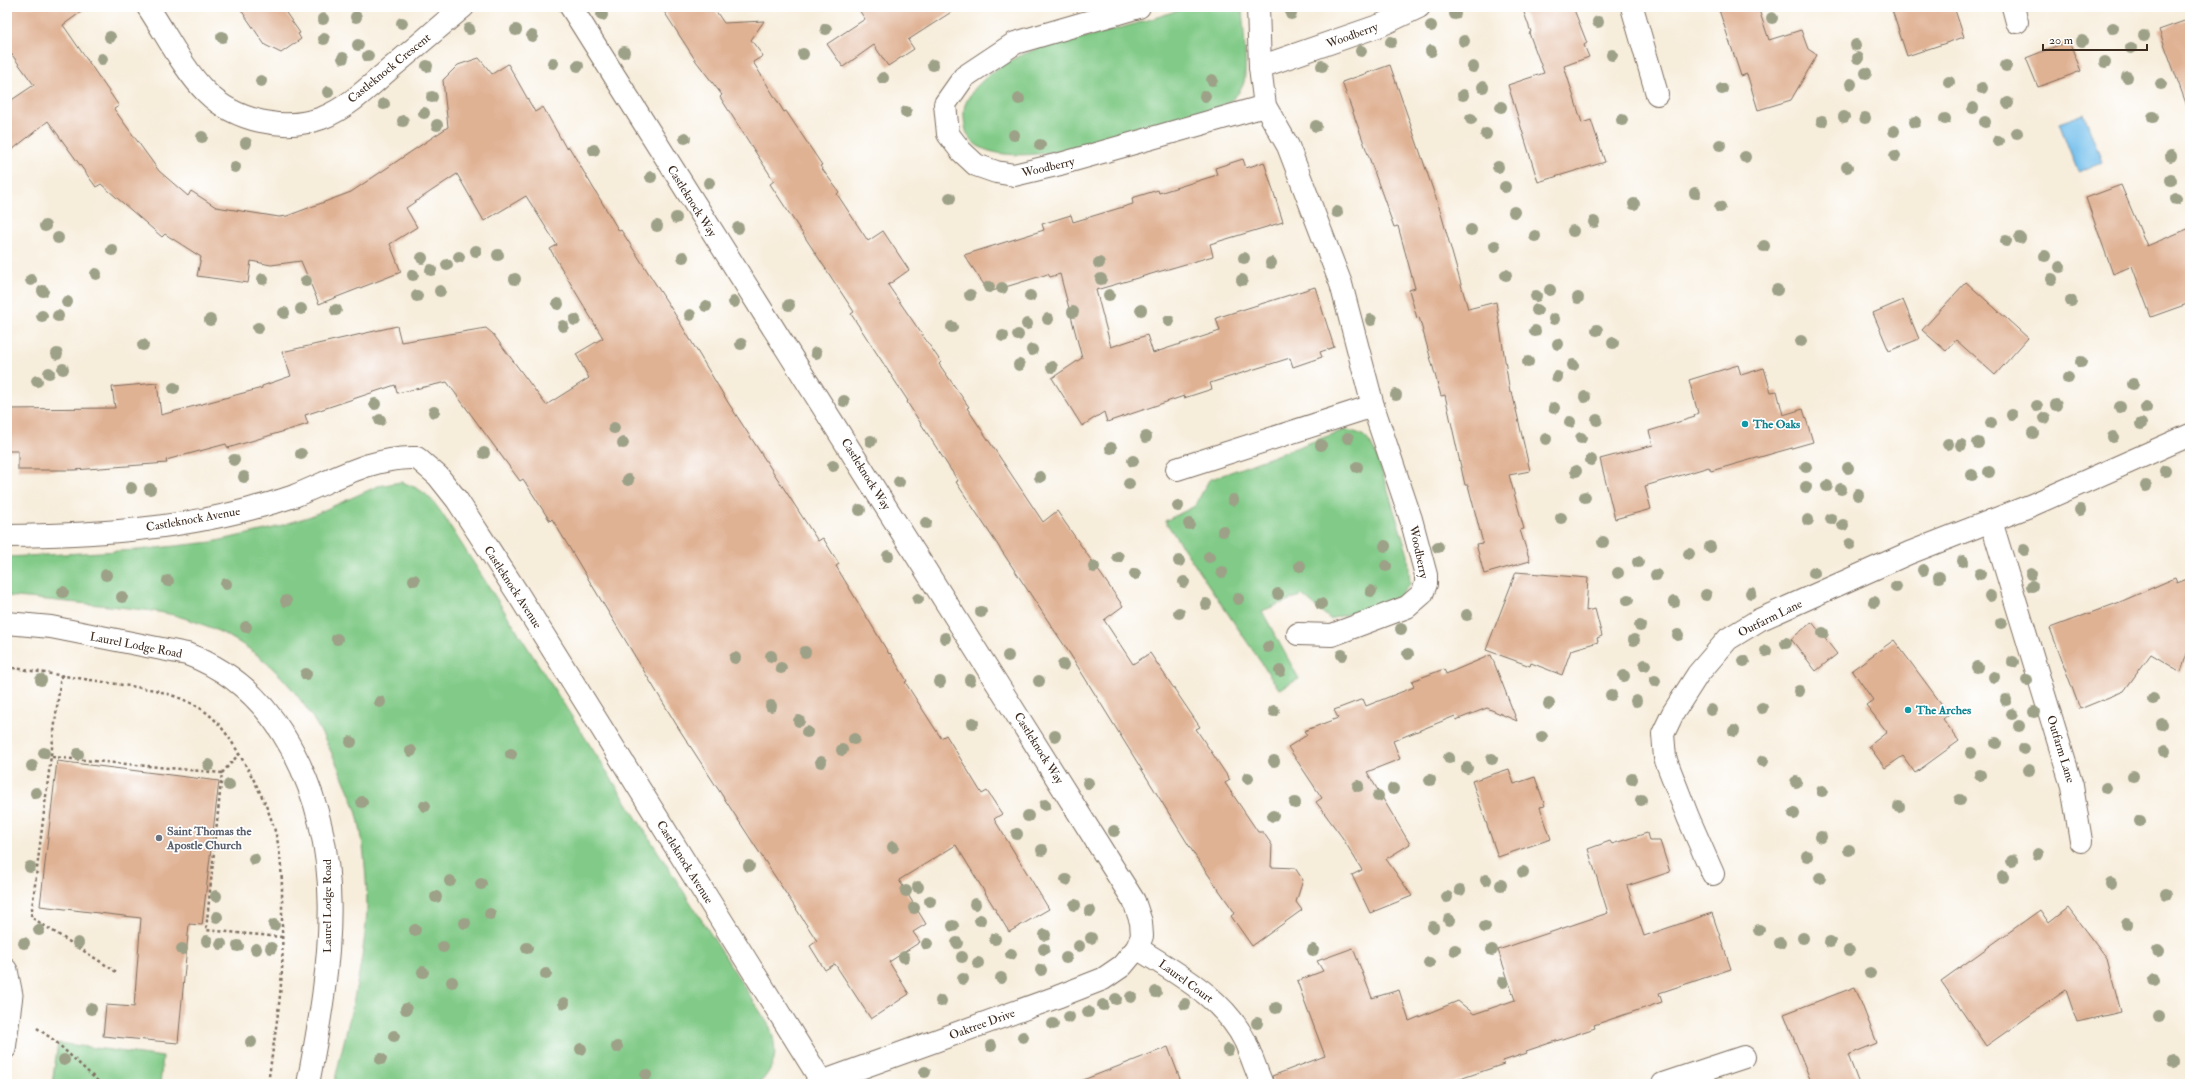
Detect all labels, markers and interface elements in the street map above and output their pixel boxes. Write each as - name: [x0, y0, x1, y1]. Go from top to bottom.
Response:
- street label: Woodberry: [1323, 19, 1381, 52]
- scale bar: [2043, 26, 2147, 52]
- street label: Castleknock Crescent: [345, 30, 434, 106]
- text: 20 m: [2049, 33, 2074, 48]
- street label: Woodberry: [1019, 154, 1077, 181]
- street label: Castleknock Way: [664, 163, 720, 241]
- place label: The Oaks: [1752, 417, 1800, 432]
- marker: The Oaks: [1740, 419, 1750, 429]
- street label: Castleknock Way: [838, 436, 894, 514]
- street label: Castleknock Avenue: [145, 504, 241, 535]
- street label: Woodberry: [1405, 523, 1432, 581]
- street label: Castleknock Avenue: [480, 543, 545, 631]
- street label: Outfarm Lane: [1736, 596, 1805, 640]
- street label: Laurel Lodge Road: [88, 629, 183, 662]
- place label: The Arches: [1915, 703, 1971, 718]
- marker: The Arches: [1903, 705, 1913, 715]
- street label: Castleknock Way: [1011, 710, 1067, 788]
- street label: Outfarm Lane: [2043, 714, 2078, 785]
- street label: Castleknock Avenue: [653, 818, 716, 907]
- place label: Saint Thomas the Apostle Church: [166, 824, 252, 853]
- marker: Saint Thomas the Apostle Church: [154, 833, 164, 843]
- street label: Laurel Lodge Road: [320, 859, 335, 953]
- street label: Laurel Court: [1155, 957, 1216, 1006]
- street label: Oaktree Drive: [947, 1006, 1017, 1043]

